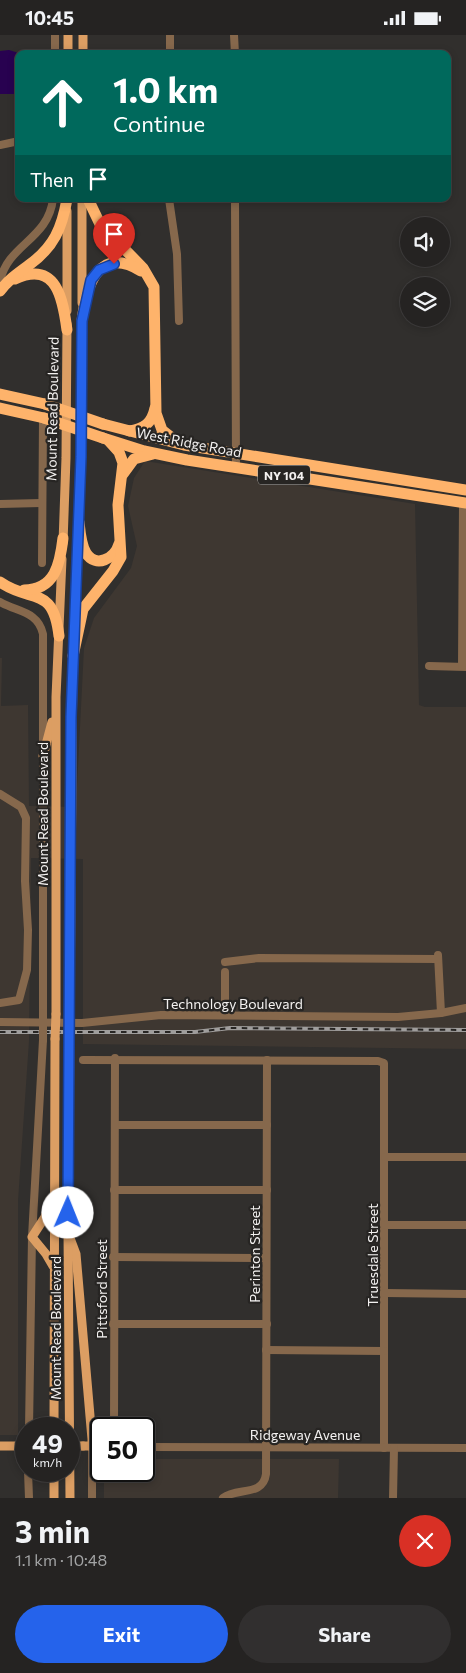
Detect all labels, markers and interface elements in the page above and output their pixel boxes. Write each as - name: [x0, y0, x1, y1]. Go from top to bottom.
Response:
- text: 10:45: [25, 6, 74, 29]
- text: 1.0 km: [113, 67, 218, 110]
- icon: ahead: [30, 70, 95, 135]
- text: Continue: [113, 110, 205, 137]
- icon: arrive: [84, 165, 112, 193]
- text: Then: [30, 168, 74, 191]
- pin: [93, 213, 135, 264]
- map controls: [400, 217, 450, 327]
- button: sound: [400, 217, 450, 267]
- icon: arrive: [100, 220, 128, 248]
- button: layers: [400, 277, 450, 327]
- street label: Mount Read Boulevard: [42, 337, 62, 481]
- street label: West Ridge Road: [135, 423, 243, 461]
- road number: NY 104: [258, 465, 310, 485]
- street label: Mount Read Boulevard: [34, 742, 51, 886]
- street label: Technology Boulevard: [163, 995, 303, 1012]
- position arrow: [41, 1186, 93, 1238]
- street label: Truesdale Street: [364, 1203, 381, 1307]
- street label: Perinton Street: [246, 1205, 263, 1303]
- street label: Pittsford Street: [93, 1239, 110, 1339]
- street label: Mount Read Boulevard: [47, 1256, 64, 1400]
- speed limit sign: 50: [90, 1417, 155, 1482]
- street label: Ridgeway Avenue: [250, 1426, 360, 1443]
- text: 49: [32, 1428, 63, 1458]
- text: km/h: [33, 1455, 62, 1469]
- text: 3 min: [15, 1512, 90, 1549]
- button: close: [399, 1515, 451, 1567]
- text: 1.1 km · 10:48: [15, 1550, 107, 1569]
- button: Exit: [15, 1605, 228, 1663]
- button: Share: [238, 1605, 451, 1663]

